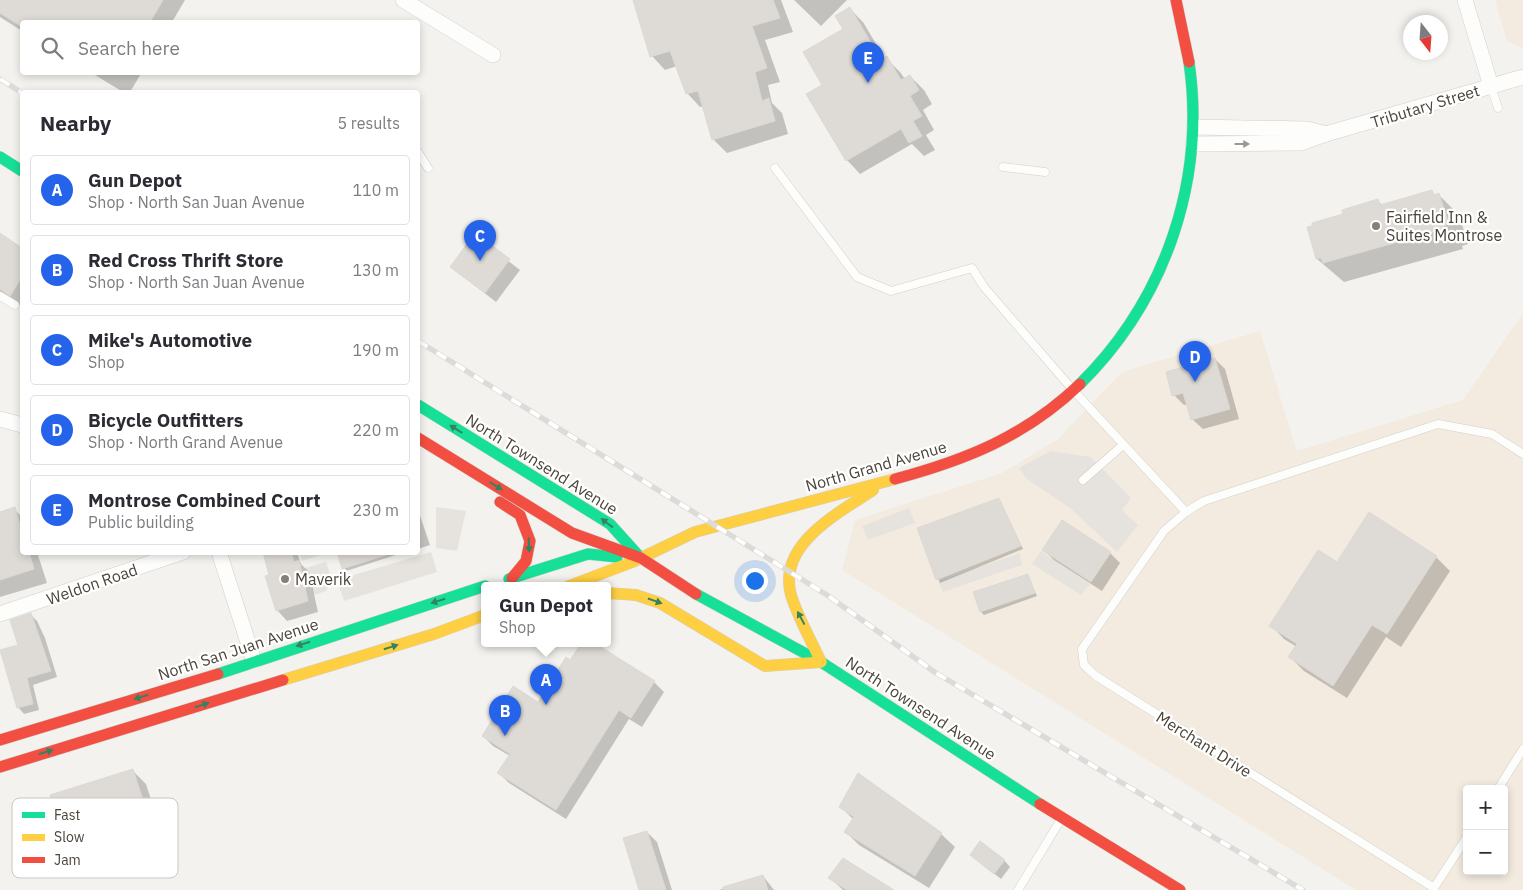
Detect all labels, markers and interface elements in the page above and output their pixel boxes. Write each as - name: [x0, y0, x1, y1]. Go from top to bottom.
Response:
- north arrow: [1403, 15, 1448, 60]
- search box: [20, 20, 420, 75]
- icon: search: [38, 34, 66, 62]
- text: Search here: [78, 36, 180, 60]
- pin: E: [852, 42, 884, 83]
- street label: Tributary Street: [1368, 80, 1482, 132]
- text: Nearby: [40, 109, 111, 137]
- text: 5 results: [337, 113, 400, 133]
- one-way arrow: [1234, 140, 1250, 148]
- text: Gun Depot: [88, 168, 182, 192]
- text: A: [52, 180, 62, 200]
- text: 110 m: [352, 180, 399, 200]
- text: Shop · North San Juan Avenue: [88, 192, 305, 212]
- place label: Fairfield Inn & Suites Montrose: [1386, 207, 1502, 245]
- pin: C: [464, 220, 496, 261]
- marker: Fairfield Inn & Suites Montrose: [1370, 220, 1382, 232]
- text: Red Cross Thrift Store: [88, 248, 284, 272]
- text: B: [52, 260, 62, 280]
- text: 130 m: [352, 260, 399, 280]
- text: Shop · North San Juan Avenue: [88, 272, 305, 292]
- text: Mike's Automotive: [88, 328, 252, 352]
- text: C: [52, 340, 62, 360]
- text: 190 m: [352, 340, 399, 360]
- pin: D: [1179, 341, 1211, 382]
- text: Shop: [88, 352, 125, 372]
- text: Bicycle Outfitters: [88, 408, 243, 432]
- street label: North Townsend Avenue: [462, 409, 622, 519]
- text: D: [51, 420, 63, 440]
- text: 220 m: [352, 420, 399, 440]
- one-way arrow: [449, 425, 462, 434]
- text: Shop · North Grand Avenue: [88, 432, 283, 452]
- street label: North Grand Avenue: [803, 436, 949, 496]
- one-way arrow: [490, 482, 503, 491]
- text: Montrose Combined Court: [88, 488, 320, 512]
- text: E: [52, 500, 62, 520]
- text: 230 m: [352, 500, 399, 520]
- text: Public building: [88, 512, 194, 532]
- one-way arrow: [601, 518, 614, 529]
- one-way arrow: [526, 537, 534, 553]
- street label: Weldon Road: [44, 559, 140, 609]
- your location: [742, 568, 768, 594]
- place label: Maverik: [295, 569, 352, 589]
- marker: Maverik: [279, 573, 291, 585]
- popup: [481, 582, 611, 647]
- text: Gun Depot: [499, 593, 593, 617]
- one-way arrow: [648, 597, 663, 605]
- one-way arrow: [431, 598, 446, 605]
- one-way arrow: [797, 611, 805, 625]
- street label: North San Juan Avenue: [155, 614, 321, 684]
- text: Shop: [499, 617, 536, 637]
- one-way arrow: [295, 641, 310, 649]
- one-way arrow: [383, 643, 398, 651]
- street label: North Townsend Avenue: [842, 652, 1000, 764]
- pin: A: [530, 664, 562, 705]
- one-way arrow: [133, 694, 148, 702]
- pin: B: [489, 695, 521, 736]
- one-way arrow: [195, 701, 210, 709]
- street label: Merchant Drive: [1153, 707, 1256, 781]
- one-way arrow: [39, 748, 54, 756]
- map controls: [1463, 785, 1508, 875]
- button: +: [1463, 785, 1508, 830]
- legend: [12, 798, 178, 878]
- text: Fast: [54, 806, 80, 824]
- text: Slow: [54, 828, 85, 846]
- button: −: [1463, 830, 1508, 875]
- text: Jam: [54, 851, 81, 869]

